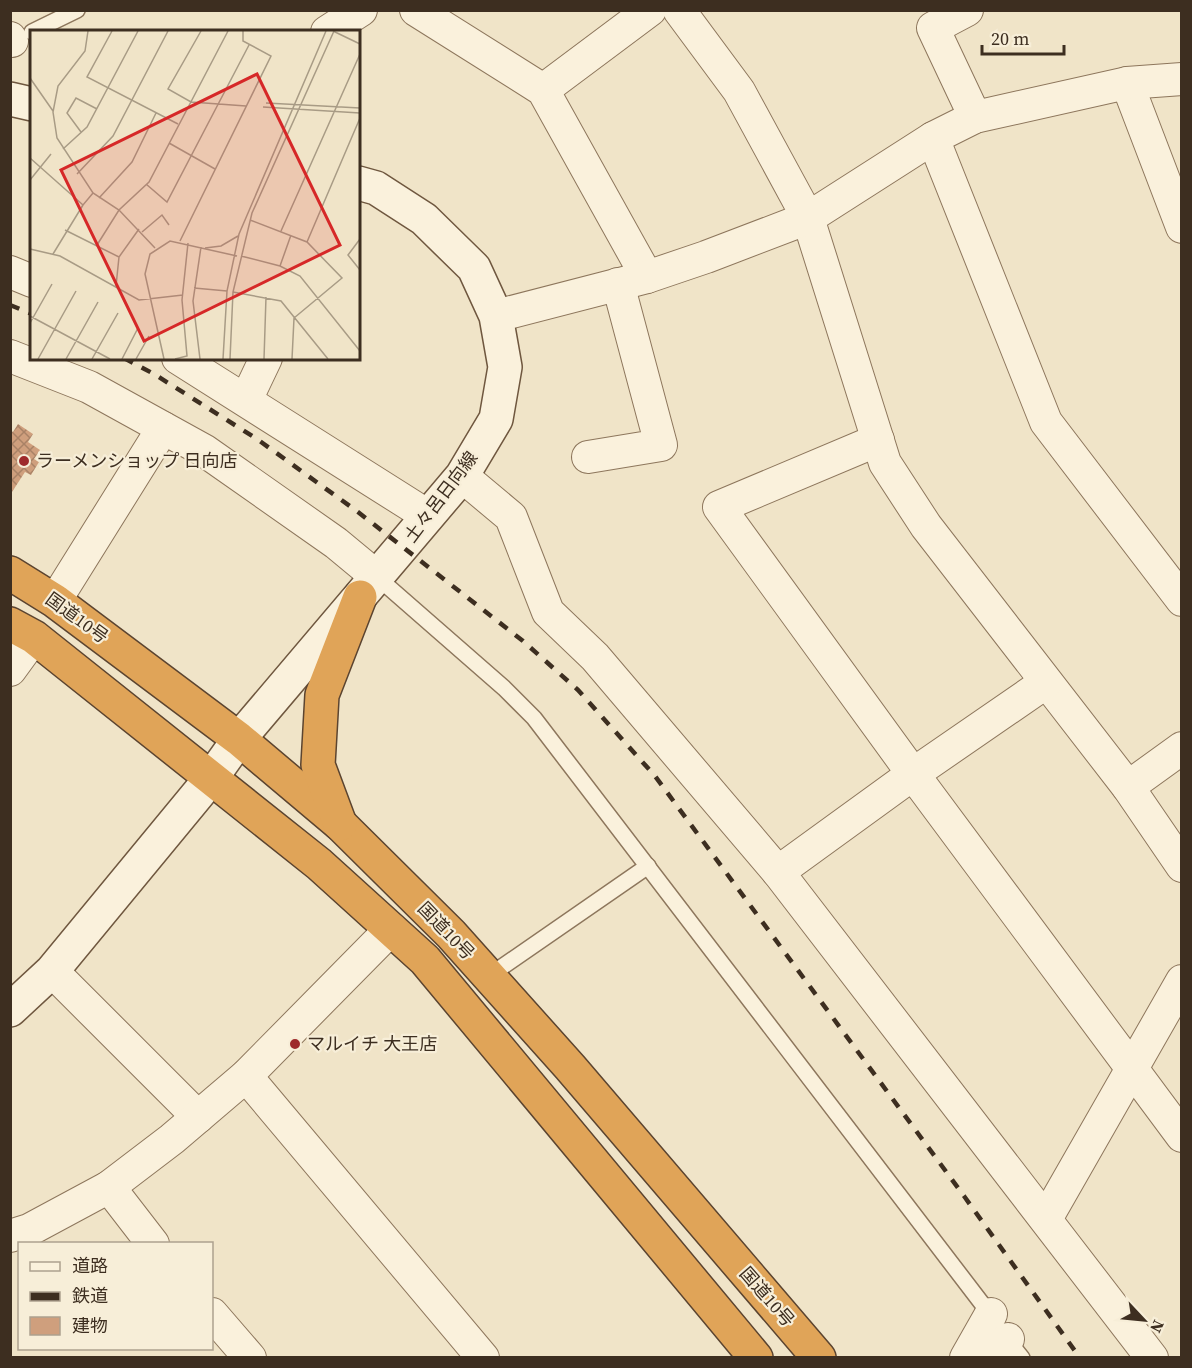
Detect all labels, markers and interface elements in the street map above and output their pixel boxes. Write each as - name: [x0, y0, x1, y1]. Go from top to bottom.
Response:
- scale bar: [982, 18, 1064, 56]
- text: 20 m: [991, 26, 1029, 51]
- inset map: [30, 30, 360, 360]
- street label: 土々呂日向線: [398, 446, 483, 547]
- place label: ラーメンショップ 日向店: [36, 448, 237, 473]
- marker: ラーメンショップ 日向店: [17, 454, 31, 468]
- street label: 国道10号: [41, 586, 114, 649]
- street label: 国道10号: [412, 896, 480, 965]
- place label: マルイチ 大王店: [307, 1031, 437, 1056]
- marker: マルイチ 大王店: [288, 1037, 302, 1051]
- legend: [18, 1242, 213, 1350]
- text: 道路: [72, 1253, 108, 1278]
- street label: 国道10号: [734, 1261, 800, 1332]
- text: 鉄道: [72, 1283, 108, 1308]
- north arrow: [1114, 1290, 1174, 1350]
- text: 建物: [72, 1313, 108, 1338]
- text: N: [1145, 1317, 1170, 1337]

